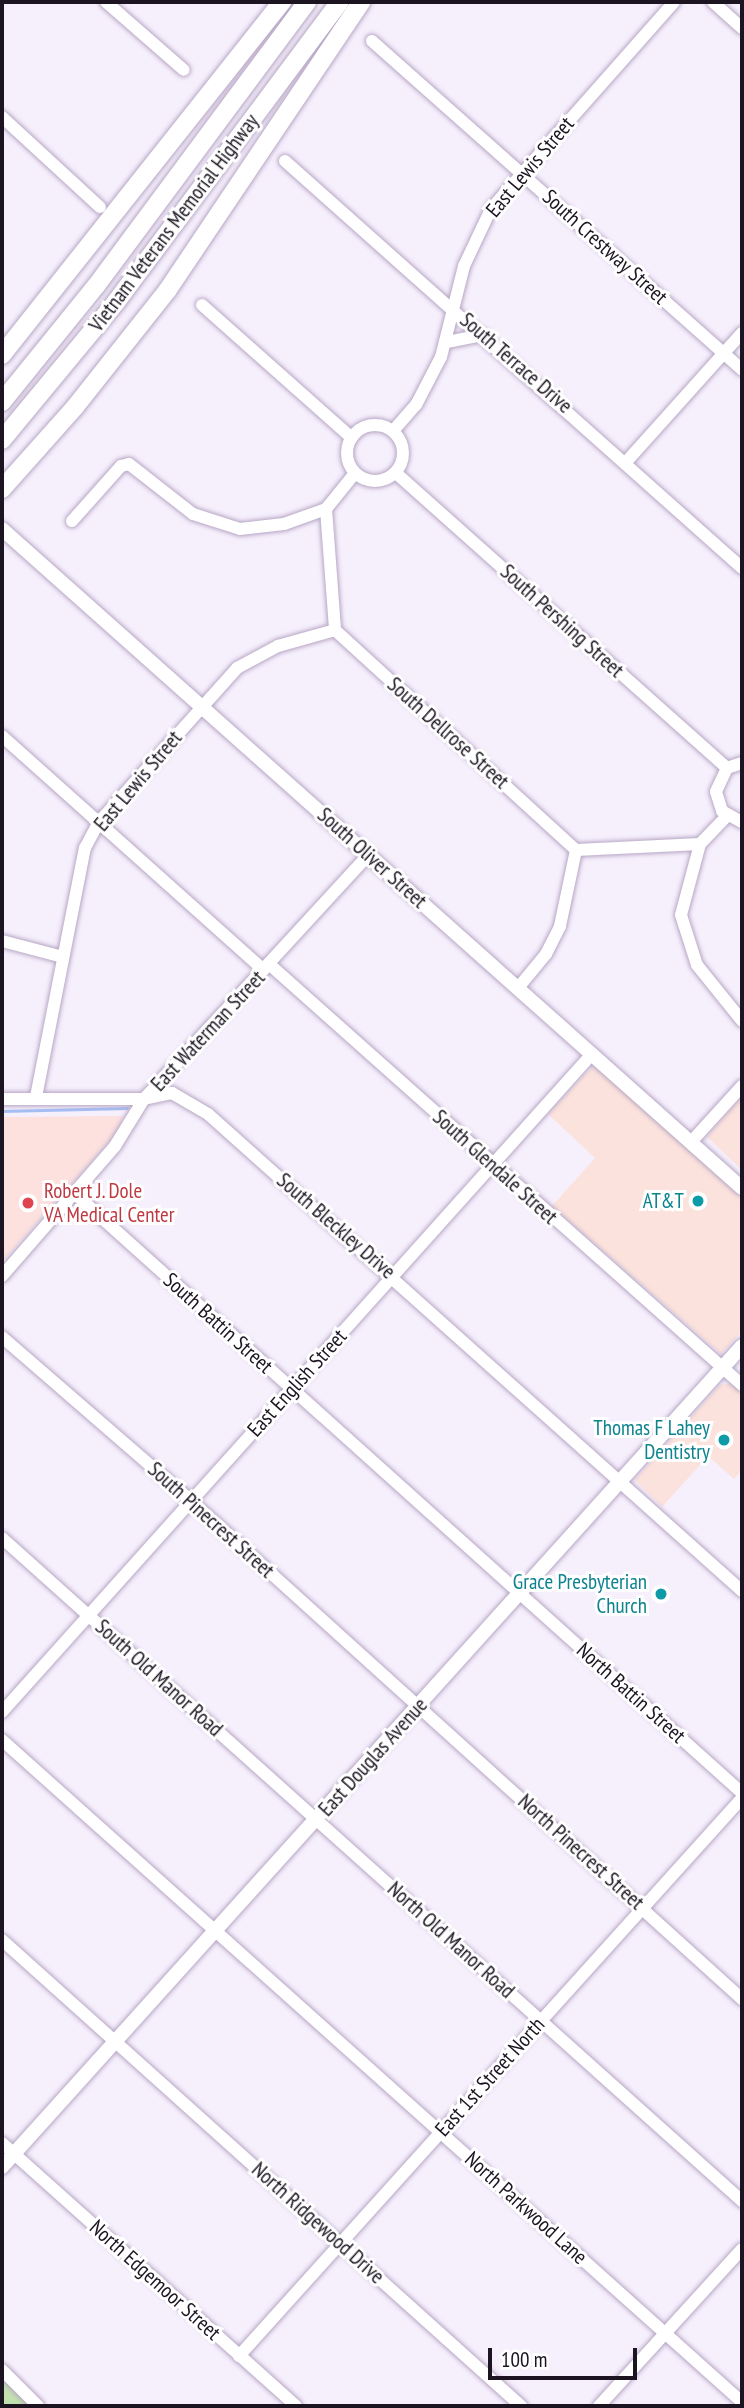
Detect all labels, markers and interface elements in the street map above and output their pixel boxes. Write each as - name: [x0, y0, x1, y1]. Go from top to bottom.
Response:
- street label: Vietnam Veterans Memorial Highway: [84, 109, 264, 337]
- street label: East Lewis Street: [481, 112, 579, 222]
- street label: South Crestway Street: [537, 184, 673, 310]
- street label: South Terrace Drive: [455, 307, 577, 419]
- street label: South Pershing Street: [495, 559, 629, 683]
- street label: South Dellrose Street: [382, 672, 514, 794]
- street label: East Lewis Street: [89, 726, 187, 836]
- street label: South Oliver Street: [312, 802, 432, 914]
- street label: East Waterman Street: [146, 965, 270, 1097]
- street label: South Glendale Street: [428, 1105, 562, 1229]
- street label: South Bleckley Drive: [271, 1168, 401, 1284]
- place label: Robert J. Dole VA Medical Center: [44, 1178, 175, 1228]
- place label: AT&T: [643, 1188, 684, 1214]
- marker: Robert J. Dole VA Medical Center: [18, 1193, 38, 1213]
- marker: AT&T: [690, 1193, 706, 1209]
- street label: South Battin Street: [158, 1267, 278, 1379]
- street label: East English Street: [242, 1324, 352, 1442]
- place label: Thomas F Lahey Dentistry: [593, 1415, 710, 1465]
- marker: Thomas F Lahey Dentistry: [716, 1432, 732, 1448]
- street label: South Pinecrest Street: [143, 1457, 279, 1583]
- place label: Grace Presbyterian Church: [513, 1569, 647, 1619]
- marker: Grace Presbyterian Church: [653, 1586, 669, 1602]
- street label: South Old Manor Road: [90, 1614, 228, 1742]
- street label: North Battin Street: [571, 1638, 691, 1748]
- street label: East Douglas Avenue: [313, 1692, 433, 1822]
- street label: North Pinecrest Street: [513, 1789, 649, 1915]
- street label: North Old Manor Road: [382, 1876, 520, 2004]
- street label: East 1st Street North: [430, 2012, 550, 2142]
- street label: North Parkwood Lane: [460, 2146, 592, 2270]
- street label: North Ridgewood Drive: [247, 2157, 389, 2289]
- street label: North Edgemoor Street: [84, 2215, 226, 2345]
- scale bar: [492, 2334, 641, 2378]
- text: 100 m: [501, 2346, 547, 2373]

